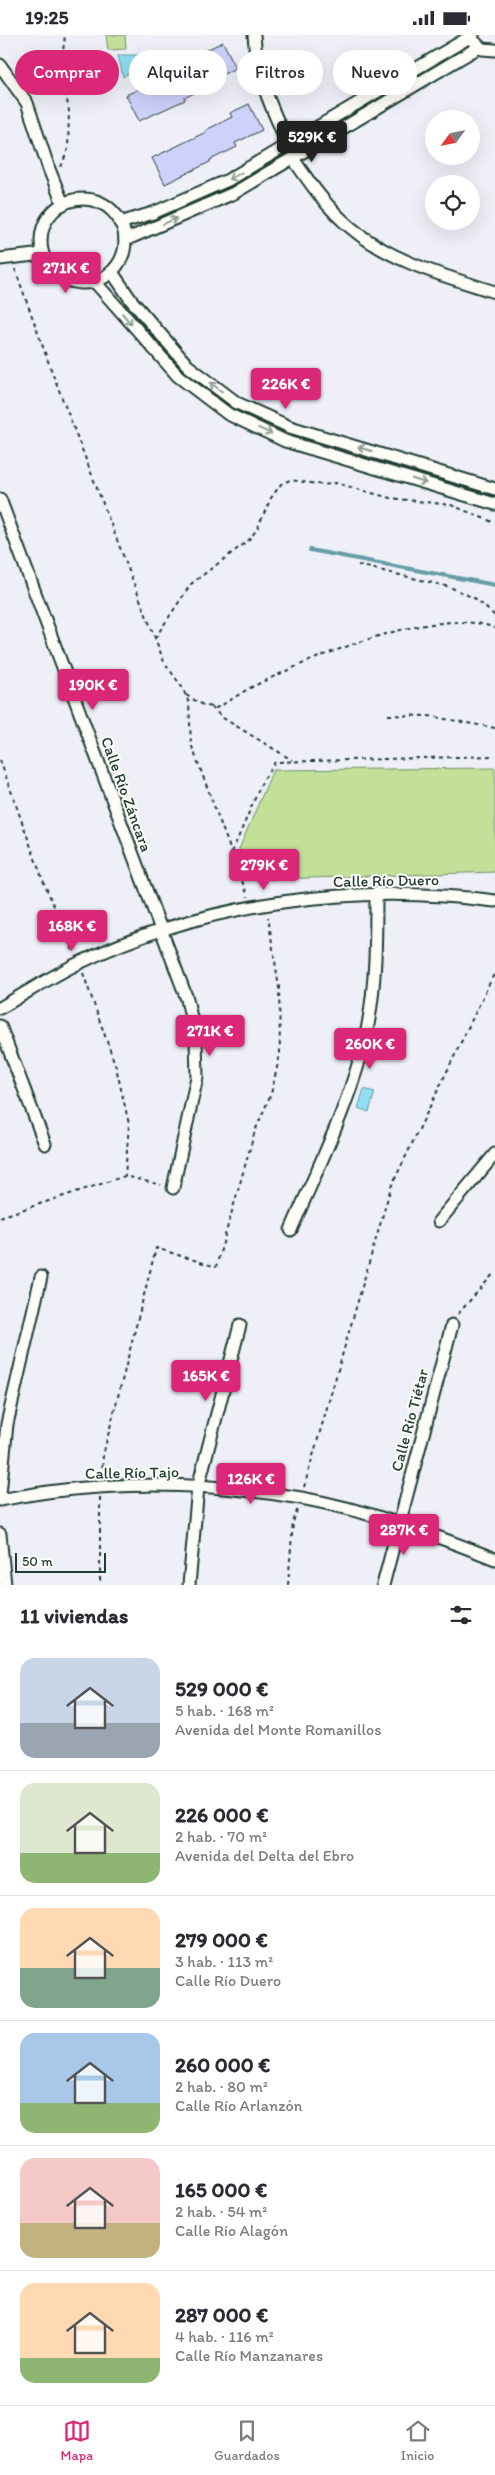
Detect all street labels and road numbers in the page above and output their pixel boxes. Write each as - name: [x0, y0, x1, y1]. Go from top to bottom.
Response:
- street label: Calle Río Záncara: [97, 734, 156, 854]
- street label: Calle Río Duero: [333, 870, 439, 891]
- street label: Calle Río Tiétar: [387, 1367, 432, 1473]
- street label: Calle Río Tajo: [85, 1462, 179, 1483]

